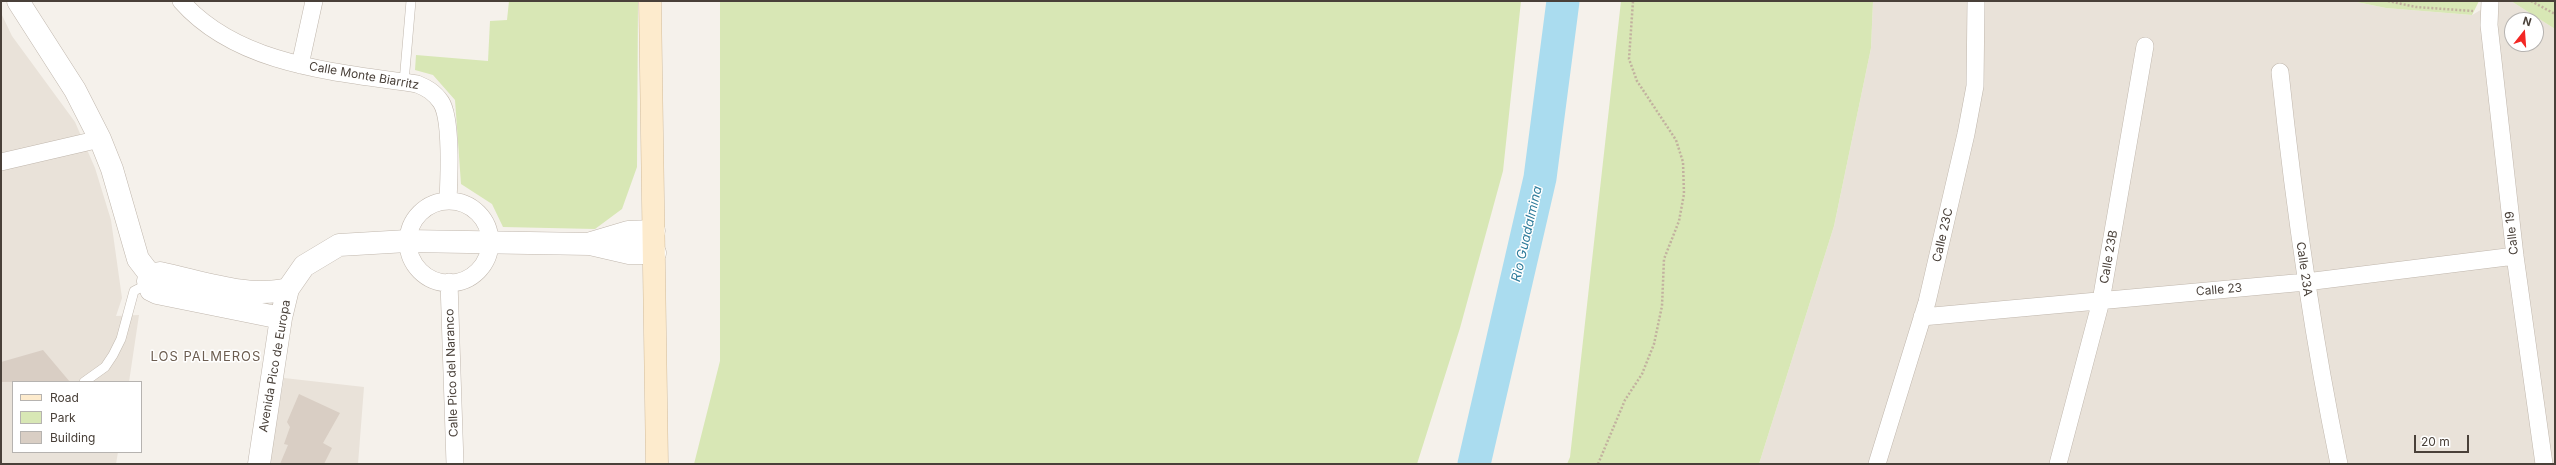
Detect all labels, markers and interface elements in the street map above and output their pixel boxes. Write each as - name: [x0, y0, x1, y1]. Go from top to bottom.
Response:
- north arrow: [2504, 12, 2544, 52]
- text: N: [2521, 14, 2533, 29]
- street label: Calle Monte Biarritz: [308, 59, 420, 93]
- water label: Rio Guadalmina: [1508, 185, 1546, 283]
- street label: Calle 23C: [1930, 206, 1956, 264]
- street label: Calle 19: [2503, 210, 2521, 256]
- street label: Calle 23B: [2097, 229, 2121, 285]
- street label: Calle 23A: [2293, 241, 2315, 297]
- street label: Calle 23: [2195, 281, 2243, 299]
- street label: Avenida Pico de Europa: [256, 299, 294, 433]
- street label: Calle Pico del Naranco: [443, 309, 461, 437]
- district label: LOS PALMEROS: [151, 349, 261, 365]
- legend: [12, 381, 142, 453]
- text: Road: [50, 390, 79, 405]
- text: Park: [50, 410, 76, 425]
- scale bar: [2416, 427, 2471, 453]
- text: Building: [50, 430, 95, 445]
- text: 20 m: [2421, 434, 2450, 449]

